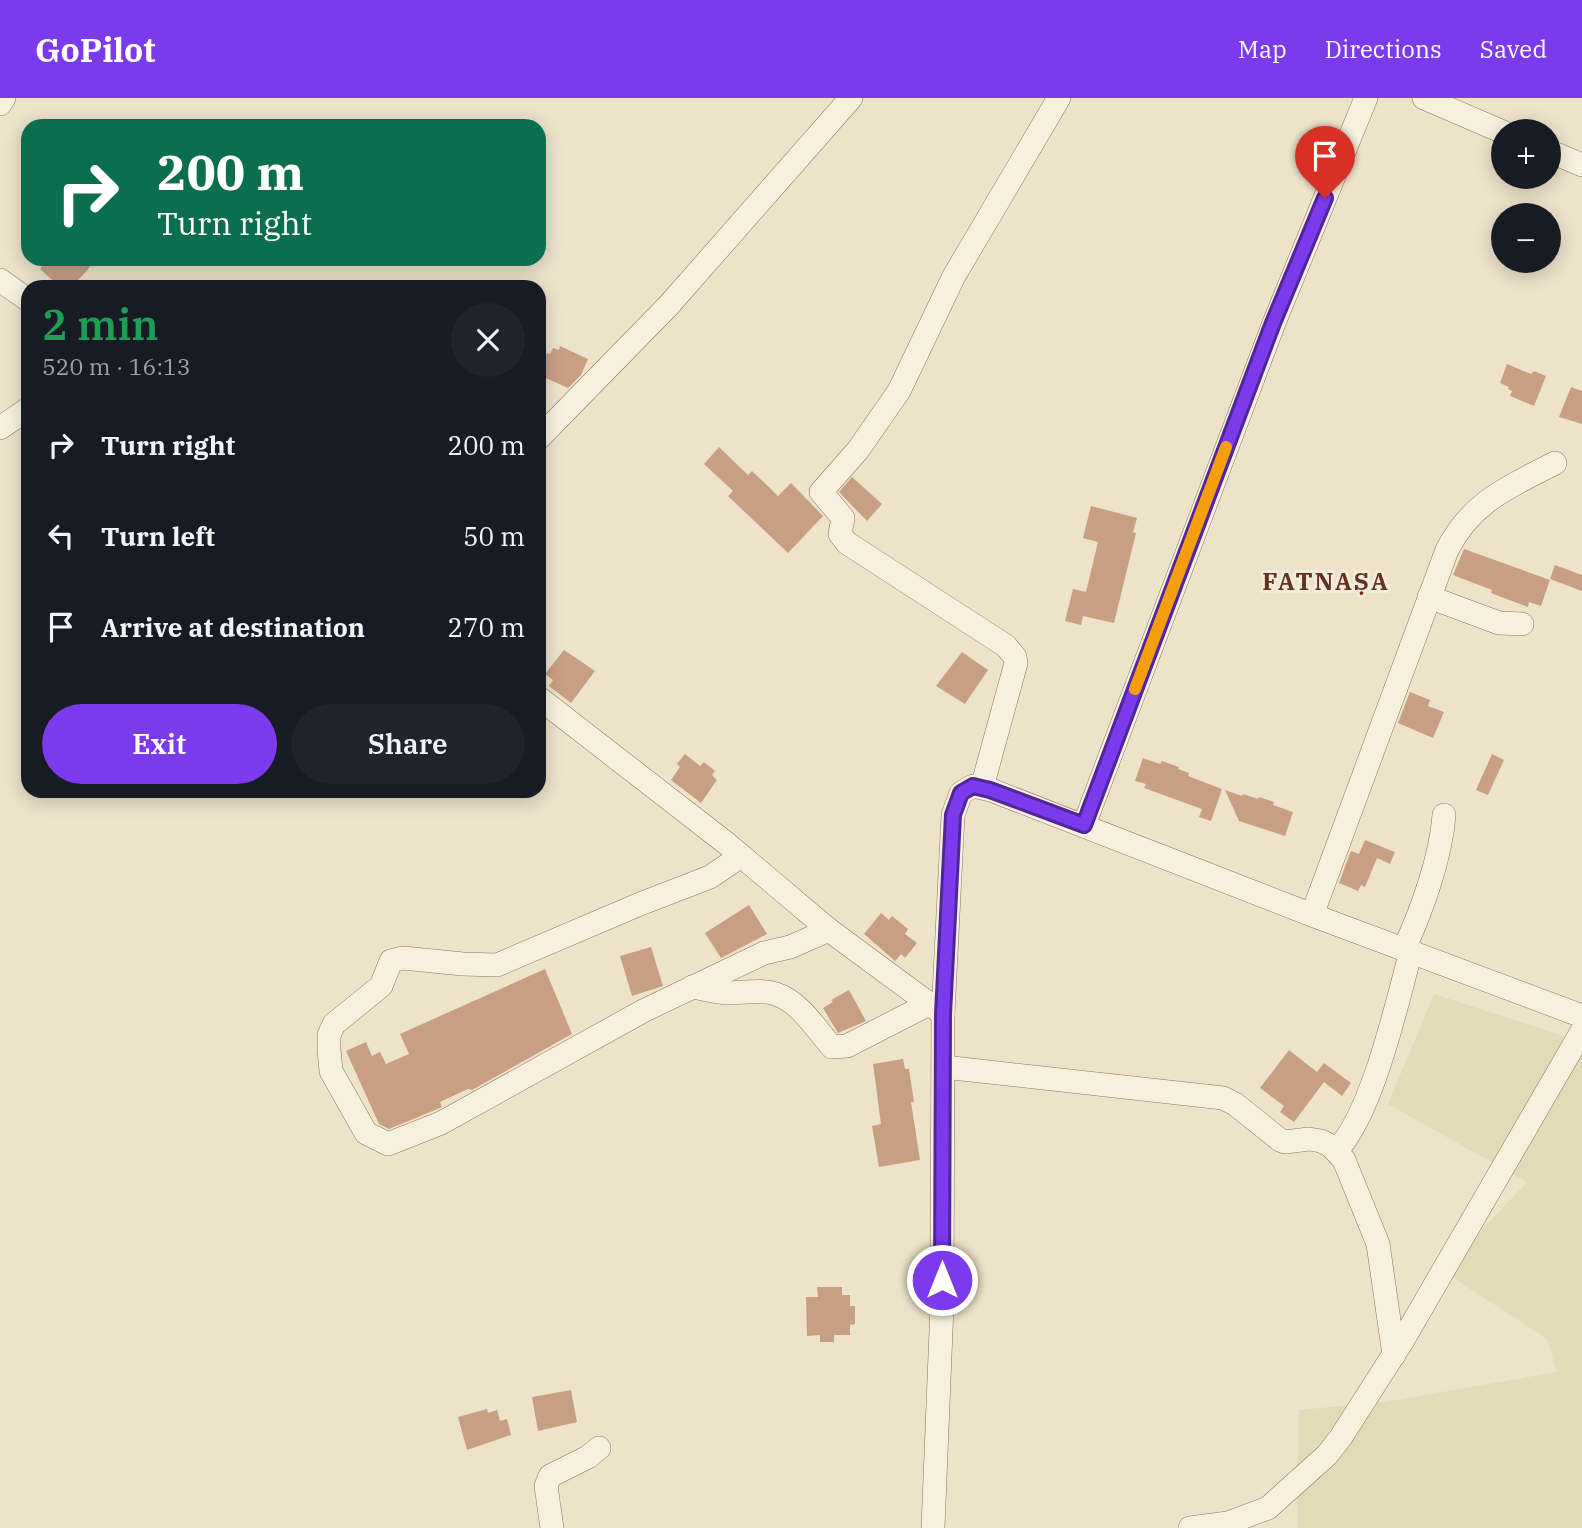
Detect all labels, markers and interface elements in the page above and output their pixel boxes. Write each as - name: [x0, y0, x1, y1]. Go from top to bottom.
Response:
- text: GoPilot: [35, 28, 156, 71]
- text: Map: [1238, 33, 1287, 65]
- text: Directions: [1325, 33, 1442, 65]
- text: Saved: [1480, 33, 1547, 65]
- map controls: [1491, 119, 1561, 273]
- button: +: [1491, 119, 1561, 189]
- pin: [1295, 126, 1355, 198]
- icon: arrive: [1306, 137, 1344, 175]
- text: 200 m: [157, 140, 304, 203]
- icon: right: [42, 147, 133, 238]
- text: Turn right: [157, 202, 312, 244]
- button: −: [1491, 203, 1561, 273]
- text: 2 min: [42, 297, 159, 352]
- button: close: [451, 303, 525, 377]
- text: 520 m · 16:13: [42, 351, 191, 381]
- icon: right: [42, 426, 80, 464]
- text: Turn right: [101, 428, 235, 462]
- text: 200 m: [447, 428, 525, 462]
- icon: left: [42, 517, 80, 555]
- text: Turn left: [101, 519, 215, 553]
- text: 50 m: [463, 519, 525, 553]
- district label: FATNAṢA: [1262, 565, 1390, 597]
- icon: arrive: [42, 608, 80, 646]
- text: Arrive at destination: [101, 610, 365, 644]
- text: 270 m: [447, 610, 525, 644]
- button: Exit: [42, 704, 277, 784]
- button: Share: [291, 704, 525, 784]
- position arrow: [905, 1243, 979, 1317]

